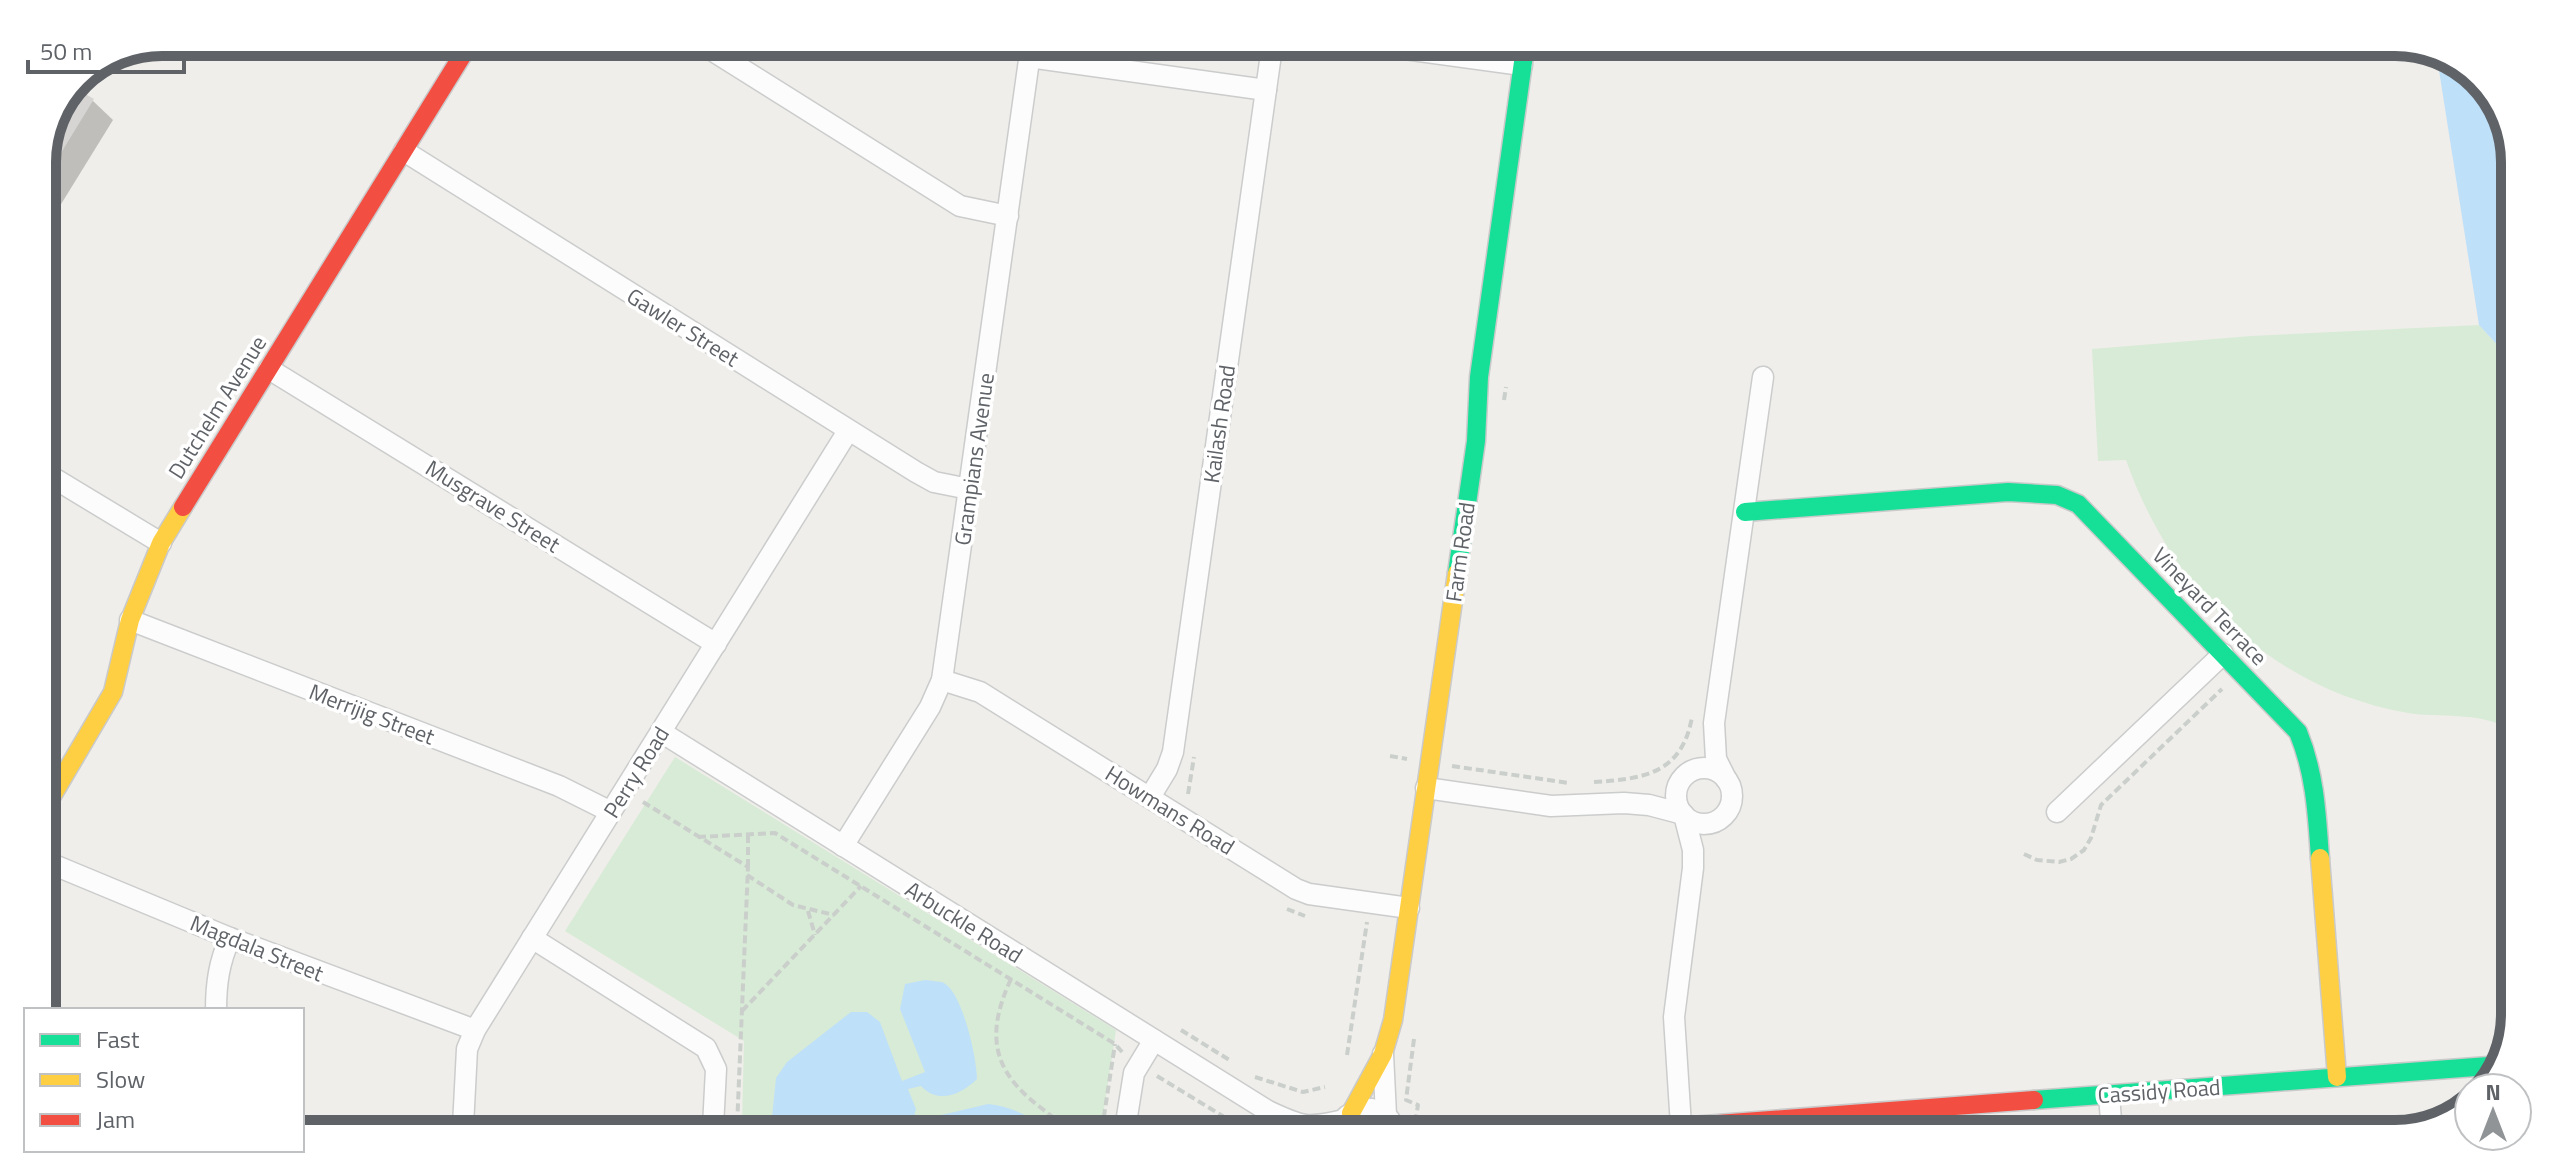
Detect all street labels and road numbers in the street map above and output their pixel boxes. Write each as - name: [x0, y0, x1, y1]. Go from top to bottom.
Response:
- street label: Gawler Street: [620, 279, 746, 375]
- street label: Dutchelm Avenue: [159, 329, 275, 485]
- street label: Kailash Road: [1194, 363, 1244, 485]
- street label: Grampians Avenue: [945, 371, 1003, 547]
- street label: Musgrave Street: [419, 451, 567, 561]
- street label: Farm Road: [1436, 500, 1484, 604]
- street label: Vineyard Terrace: [2145, 539, 2275, 673]
- street label: Merrijig Street: [304, 674, 440, 754]
- street label: Perry Road: [594, 720, 678, 824]
- street label: Howmans Road: [1099, 757, 1241, 863]
- street label: Arbuckle Road: [899, 872, 1029, 972]
- street label: Magdala Street: [185, 906, 329, 990]
- street label: Cassidy Road: [2096, 1070, 2222, 1112]

